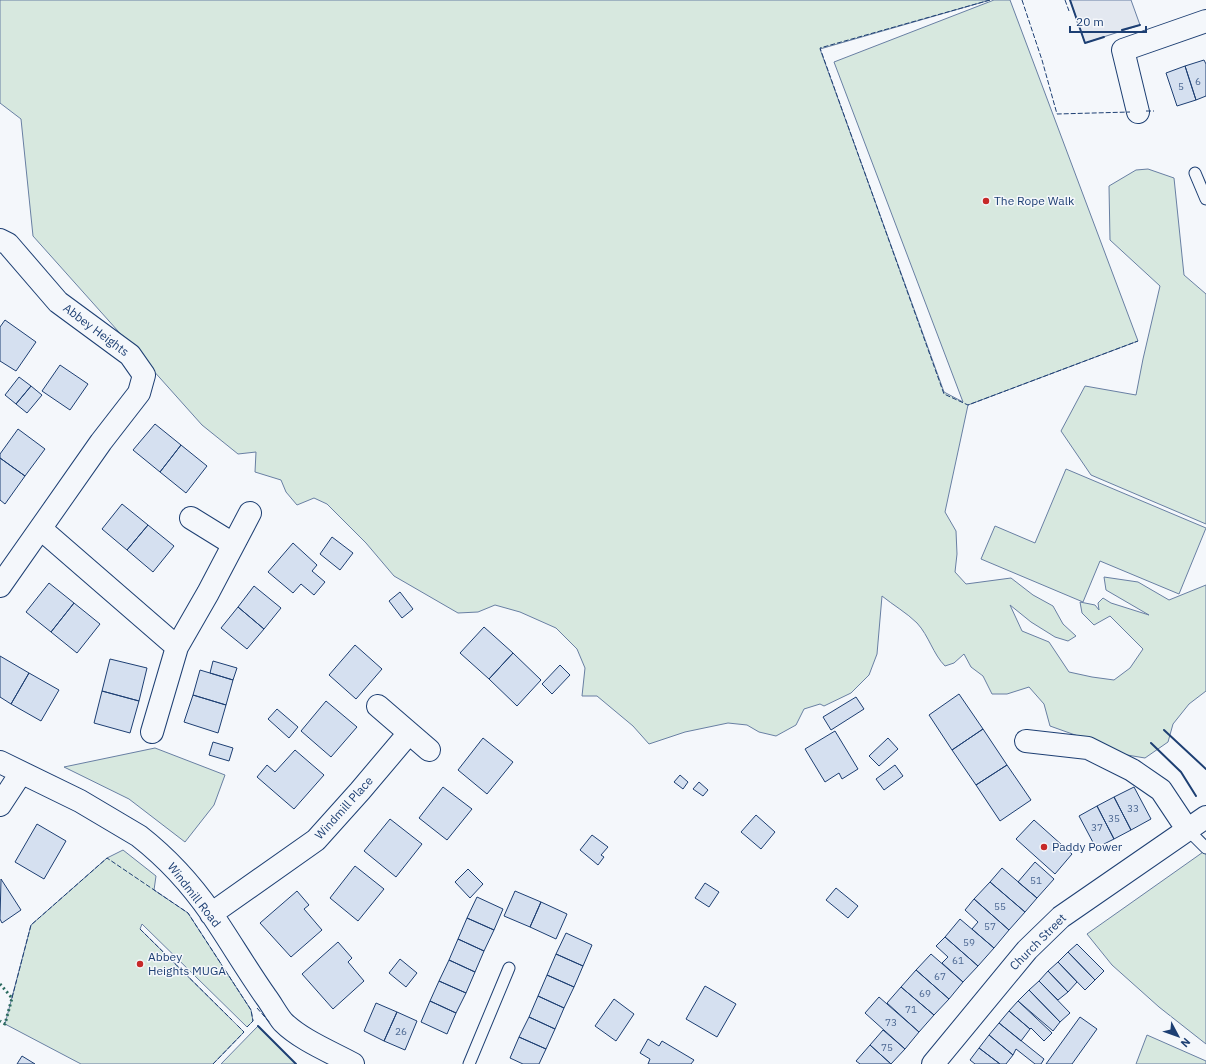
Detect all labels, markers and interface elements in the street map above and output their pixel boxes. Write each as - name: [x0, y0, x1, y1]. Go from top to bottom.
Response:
- scale bar: [1070, 8, 1146, 34]
- text: 20 m: [1076, 14, 1104, 29]
- house number: 6: [1195, 75, 1201, 88]
- house number: 5: [1178, 80, 1184, 93]
- place label: The Rope Walk: [994, 193, 1075, 208]
- marker: The Rope Walk: [981, 196, 991, 206]
- street label: Abbey Heights: [61, 300, 132, 359]
- street label: Windmill Place: [311, 773, 376, 842]
- house number: 33: [1127, 802, 1139, 815]
- house number: 35: [1108, 812, 1120, 825]
- house number: 37: [1091, 821, 1103, 834]
- place label: Paddy Power: [1052, 839, 1123, 854]
- marker: Paddy Power: [1039, 842, 1049, 852]
- street label: Windmill Road: [165, 859, 224, 930]
- house number: 51: [1030, 874, 1042, 887]
- house number: 55: [994, 900, 1006, 913]
- street label: Church Street: [1006, 910, 1069, 973]
- house number: 57: [984, 920, 996, 933]
- house number: 59: [963, 936, 975, 949]
- place label: Abbey Heights MUGA: [148, 949, 226, 978]
- house number: 61: [952, 954, 964, 967]
- marker: Abbey Heights MUGA: [135, 959, 145, 969]
- house number: 67: [934, 970, 946, 983]
- house number: 69: [919, 987, 931, 1000]
- house number: 71: [905, 1003, 917, 1016]
- house number: 73: [885, 1016, 897, 1029]
- north arrow: [1158, 1016, 1198, 1056]
- house number: 26: [395, 1025, 407, 1038]
- text: N: [1178, 1035, 1193, 1050]
- house number: 75: [881, 1041, 893, 1054]

